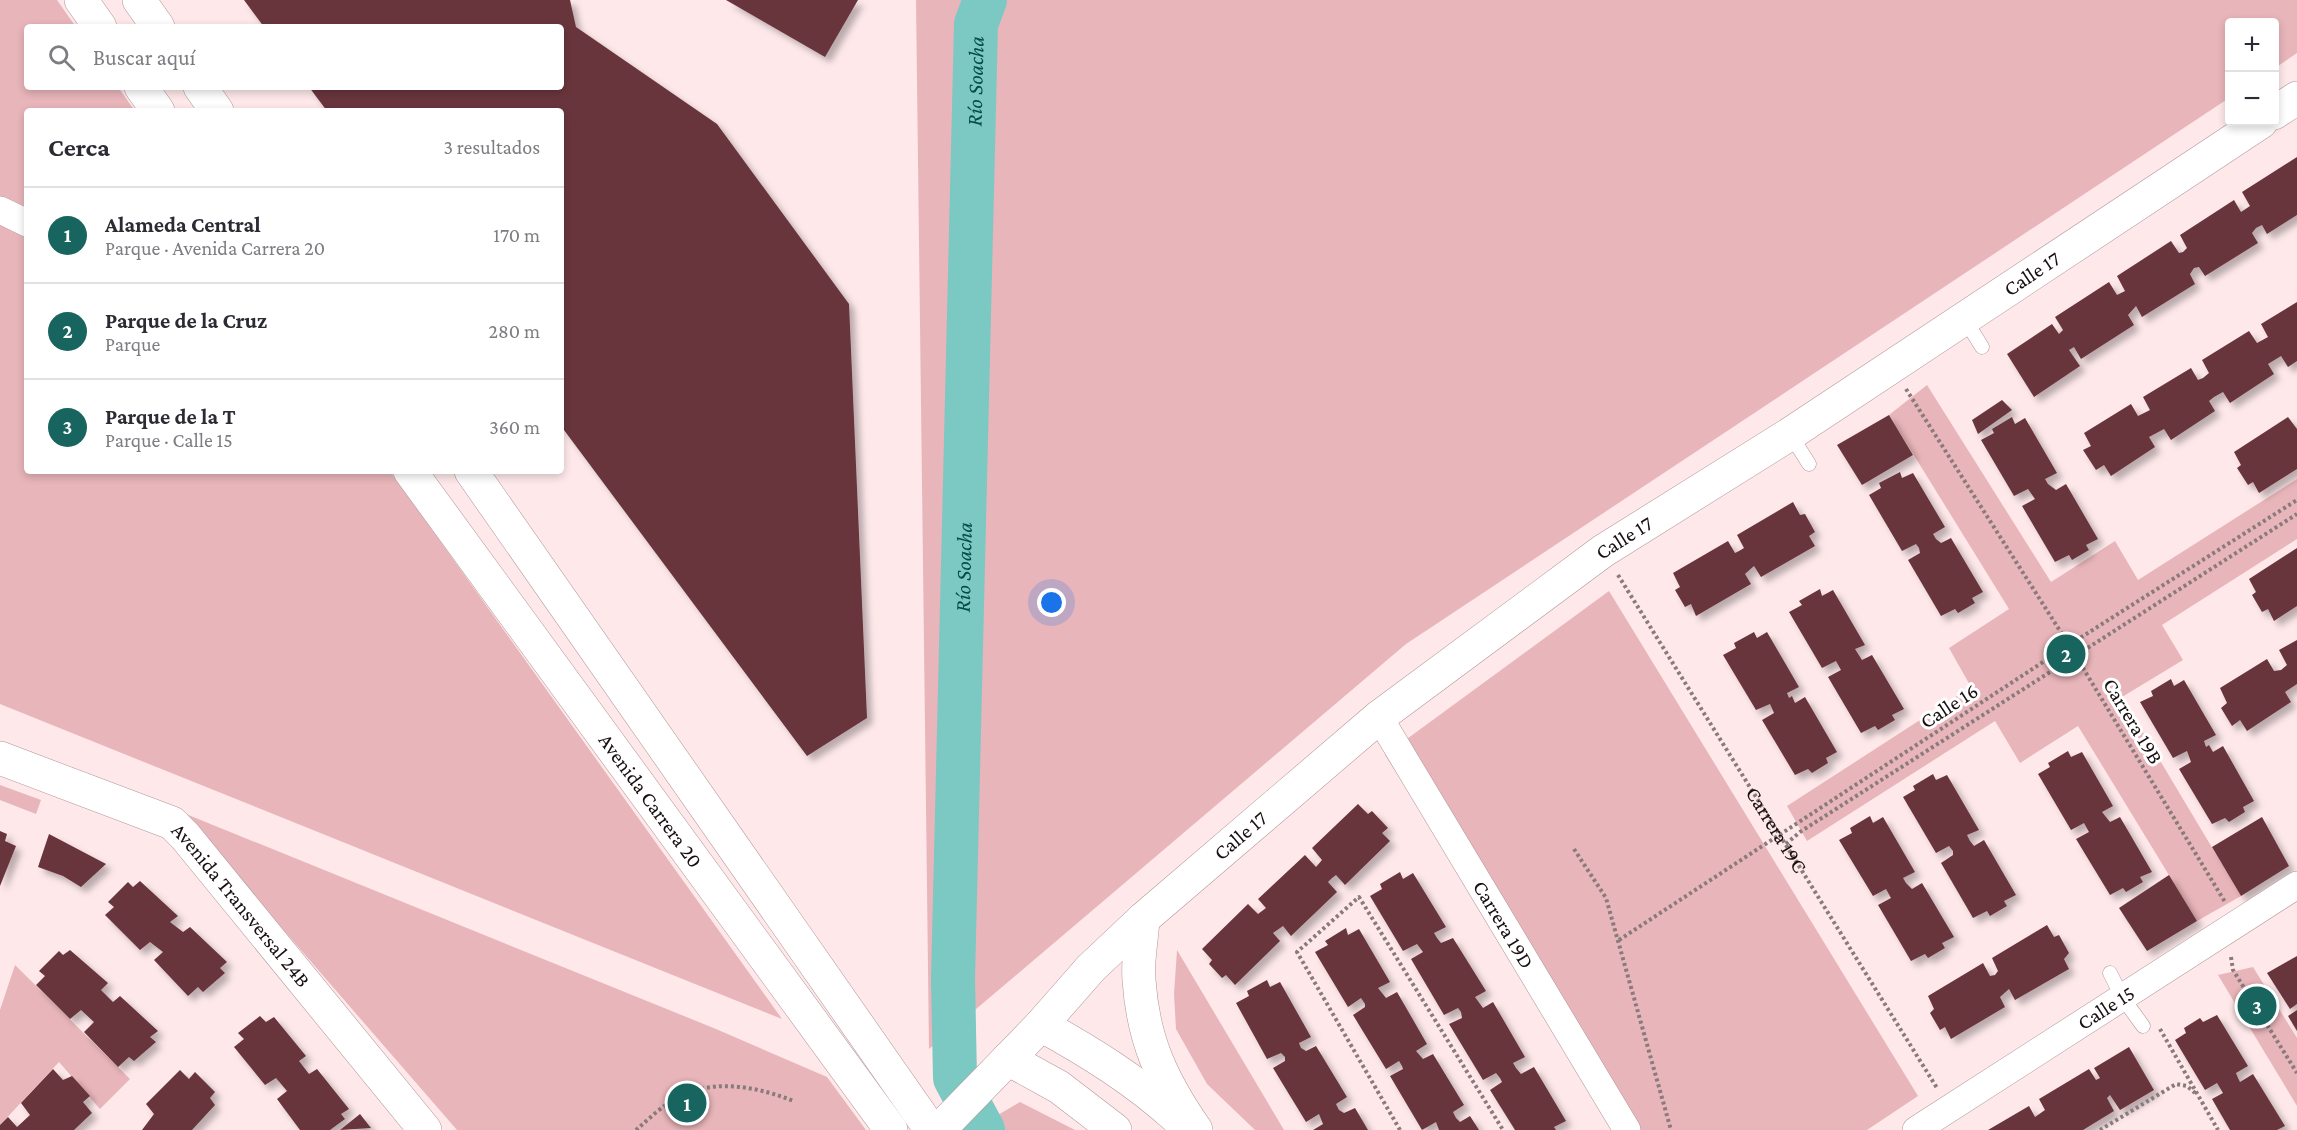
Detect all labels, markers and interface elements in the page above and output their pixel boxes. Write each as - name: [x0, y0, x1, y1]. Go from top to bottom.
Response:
- map controls: [2225, 18, 2279, 126]
- button: +: [2225, 18, 2279, 72]
- search box: [24, 24, 564, 90]
- water label: Río Soacha: [962, 36, 989, 127]
- icon: search: [45, 41, 78, 74]
- text: Buscar aquí: [93, 45, 195, 70]
- button: −: [2225, 72, 2279, 126]
- text: Cerca: [48, 133, 110, 162]
- text: 3 resultados: [443, 136, 540, 158]
- text: Alameda Central: [105, 212, 261, 237]
- text: 1: [64, 224, 71, 246]
- text: 170 m: [493, 224, 540, 246]
- text: Parque · Avenida Carrera 20: [105, 237, 325, 259]
- street label: Calle 17: [1999, 246, 2065, 301]
- text: Parque de la Cruz: [105, 308, 267, 333]
- text: 2: [62, 320, 73, 342]
- text: 280 m: [489, 320, 540, 342]
- text: Parque: [105, 333, 160, 355]
- text: Parque de la T: [105, 404, 236, 429]
- text: 3: [63, 416, 72, 438]
- text: 360 m: [489, 416, 540, 438]
- text: Parque · Calle 15: [105, 429, 233, 451]
- street label: Calle 17: [1591, 511, 1657, 565]
- water label: Río Soacha: [950, 522, 977, 613]
- your location: [1037, 588, 1066, 617]
- pin: 2: [2046, 632, 2086, 676]
- street label: Carrera 19B: [2098, 674, 2168, 768]
- street label: Calle 16: [1916, 679, 1982, 733]
- street label: Avenida Carrera 20: [594, 729, 707, 872]
- street label: Carrera 19C: [1741, 782, 1812, 877]
- street label: Calle 17: [1209, 806, 1272, 865]
- street label: Avenida Transversal 24B: [167, 818, 315, 992]
- street label: Carrera 19D: [1468, 876, 1539, 973]
- street label: Calle 15: [2073, 981, 2139, 1035]
- pin: 3: [2238, 984, 2276, 1028]
- pin: 1: [668, 1080, 706, 1126]

